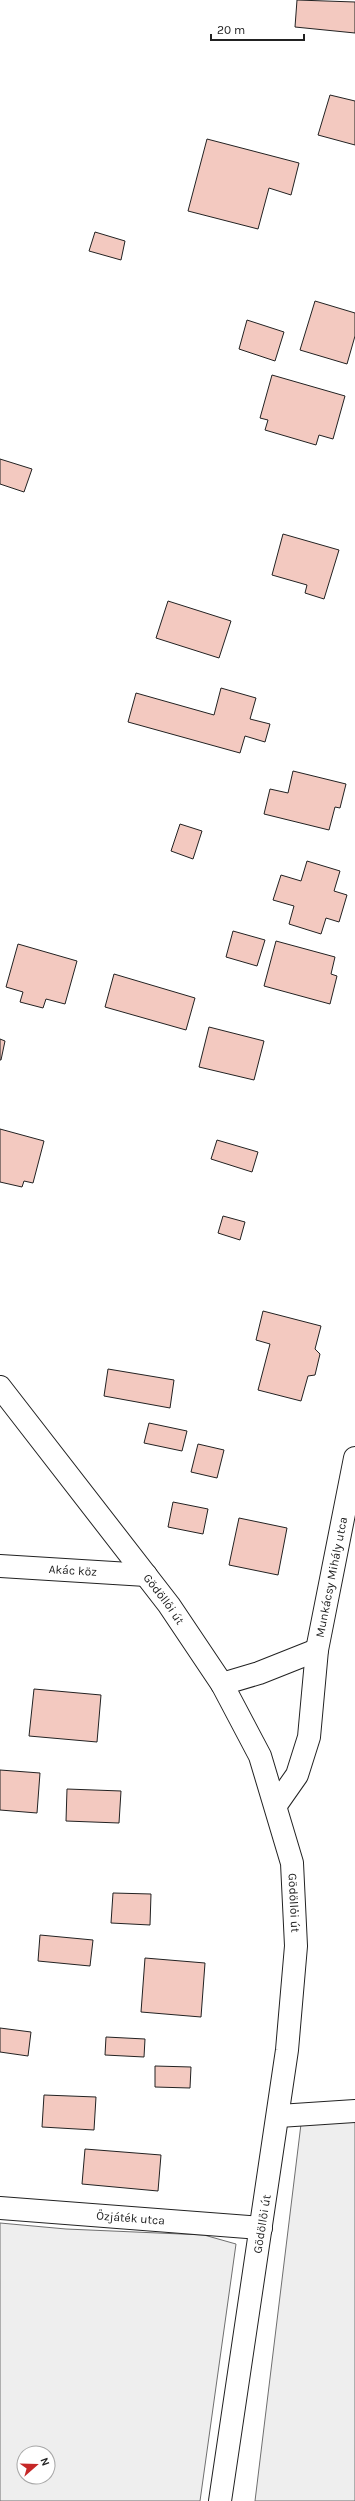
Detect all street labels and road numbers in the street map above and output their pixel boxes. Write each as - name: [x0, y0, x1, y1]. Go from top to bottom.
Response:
- street label: Munkácsy Mihály utca: [313, 1516, 350, 1639]
- street label: Akác köz: [48, 1562, 98, 1579]
- street label: Gödöllői út: [140, 1571, 187, 1628]
- street label: Gödöllői út: [285, 1873, 302, 1933]
- street label: Gödöllői út: [250, 2193, 274, 2254]
- street label: Őzjáték utca: [96, 2208, 165, 2228]

